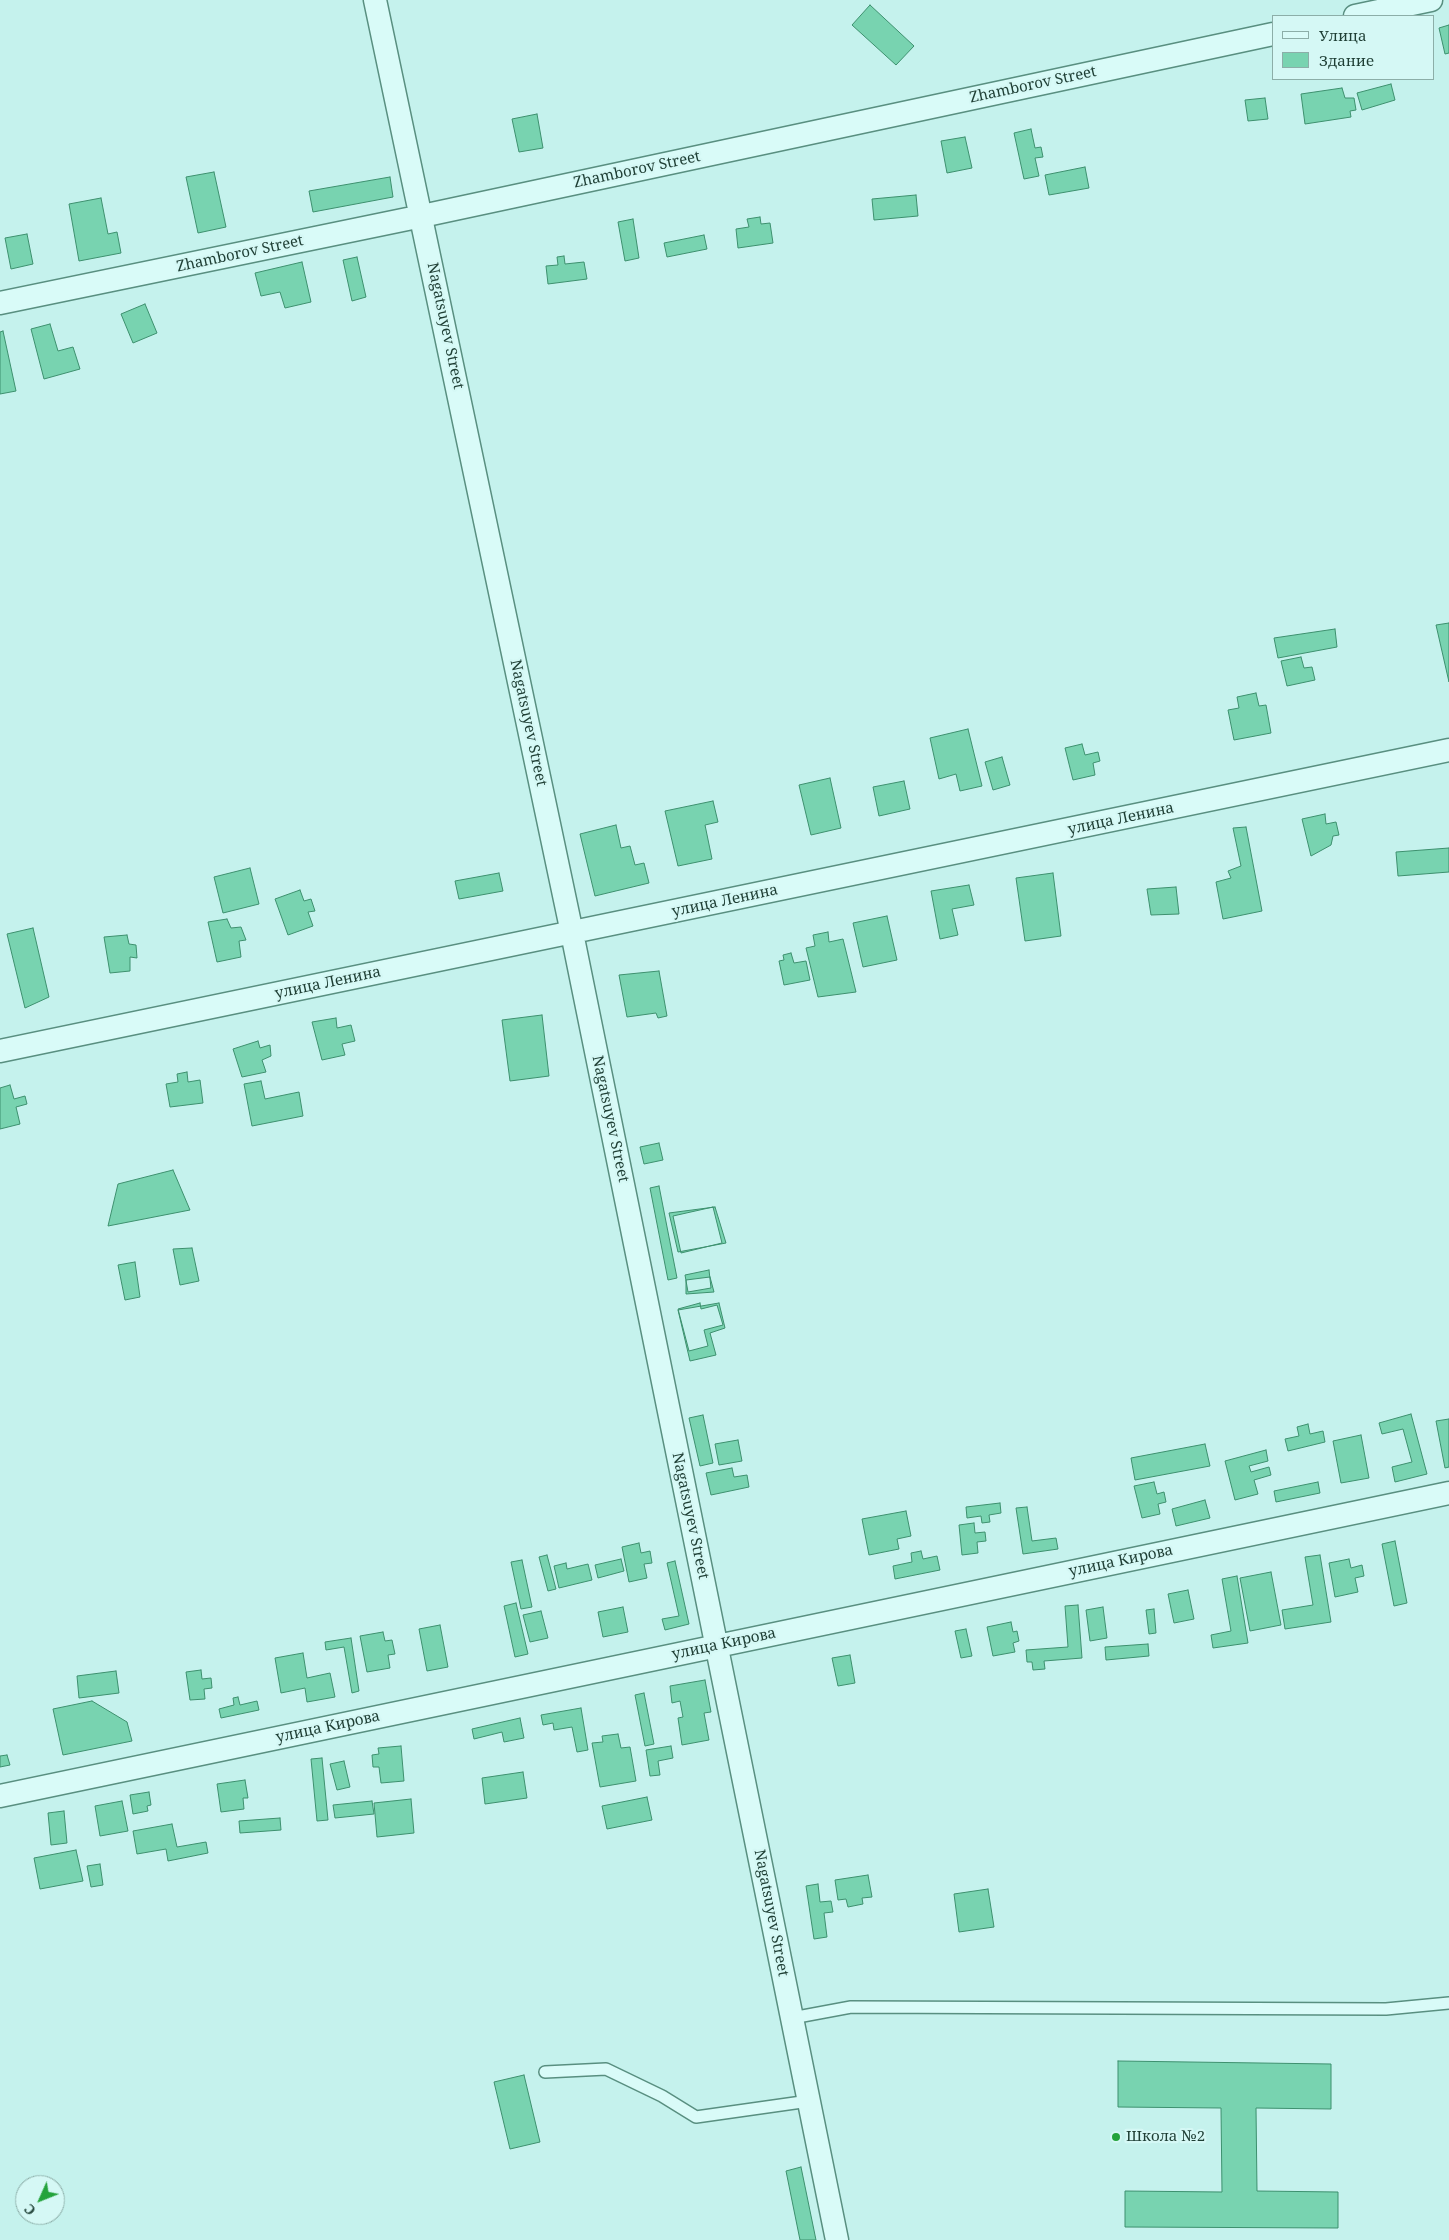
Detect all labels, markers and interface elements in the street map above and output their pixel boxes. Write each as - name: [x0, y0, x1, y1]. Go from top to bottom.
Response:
- legend: [1272, 15, 1434, 80]
- text: Улица: [1319, 25, 1367, 45]
- text: Здание: [1319, 50, 1374, 70]
- street label: Zhamborov Street: [968, 63, 1098, 107]
- street label: Zhamborov Street: [572, 148, 702, 192]
- street label: Zhamborov Street: [175, 232, 305, 276]
- street label: Nagatsuyev Street: [423, 261, 467, 391]
- street label: Nagatsuyev Street: [506, 658, 550, 788]
- street label: улица Ленина: [1066, 799, 1176, 839]
- street label: улица Ленина: [670, 881, 780, 921]
- street label: улица Ленина: [273, 963, 383, 1003]
- street label: Nagatsuyev Street: [588, 1054, 632, 1184]
- street label: Nagatsuyev Street: [668, 1451, 712, 1581]
- street label: улица Кирова: [1067, 1541, 1175, 1581]
- street label: улица Кирова: [670, 1624, 778, 1664]
- street label: улица Кирова: [274, 1707, 382, 1747]
- street label: Nagatsuyev Street: [750, 1848, 792, 1978]
- place label: Школа №2: [1126, 2128, 1205, 2146]
- marker: Школа №2: [1110, 2131, 1122, 2143]
- north arrow: [15, 2175, 65, 2225]
- text: С: [20, 2200, 40, 2220]

